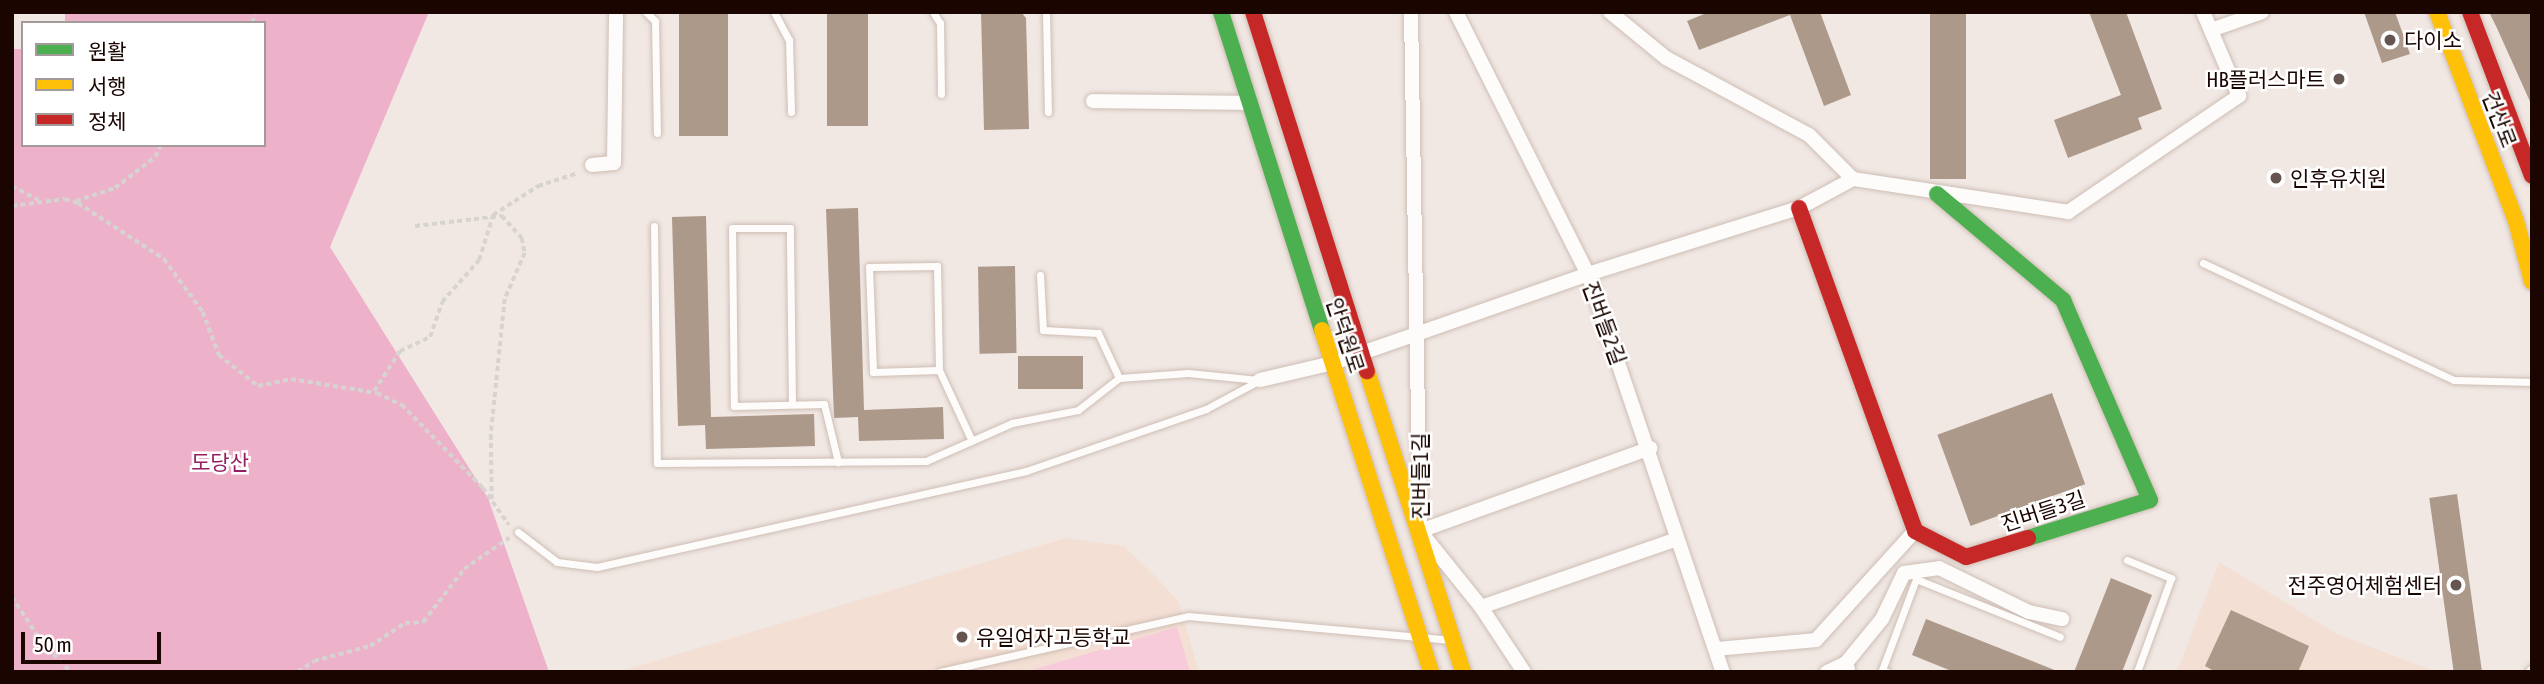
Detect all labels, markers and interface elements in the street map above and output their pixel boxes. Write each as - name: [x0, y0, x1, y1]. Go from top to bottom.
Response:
- legend: [21, 21, 266, 147]
- place label: 다이소: [2404, 27, 2462, 53]
- marker: 다이소: [2382, 32, 2398, 48]
- text: 원활: [88, 39, 127, 63]
- place label: HB플러스마트: [2206, 66, 2325, 92]
- marker: HB플러스마트: [2331, 71, 2347, 87]
- text: 서행: [88, 74, 127, 98]
- street label: 건산로: [2478, 87, 2522, 151]
- text: 정체: [88, 109, 127, 133]
- place label: 인후유치원: [2290, 165, 2387, 191]
- marker: 인후유치원: [2268, 170, 2284, 186]
- street label: 진버들2길: [1578, 278, 1632, 368]
- street label: 안덕원로: [1322, 294, 1370, 376]
- street label: 진버들1길: [1407, 432, 1433, 520]
- park label: 도당산: [191, 449, 249, 475]
- street label: 진버들3길: [1998, 486, 2088, 536]
- place label: 전주영어체험센터: [2287, 572, 2442, 598]
- marker: 전주영어체험센터: [2448, 577, 2464, 593]
- scale bar: [24, 618, 164, 662]
- place label: 유일여자고등학교: [976, 624, 1131, 650]
- marker: 유일여자고등학교: [954, 629, 970, 645]
- text: 50 m: [34, 632, 72, 656]

